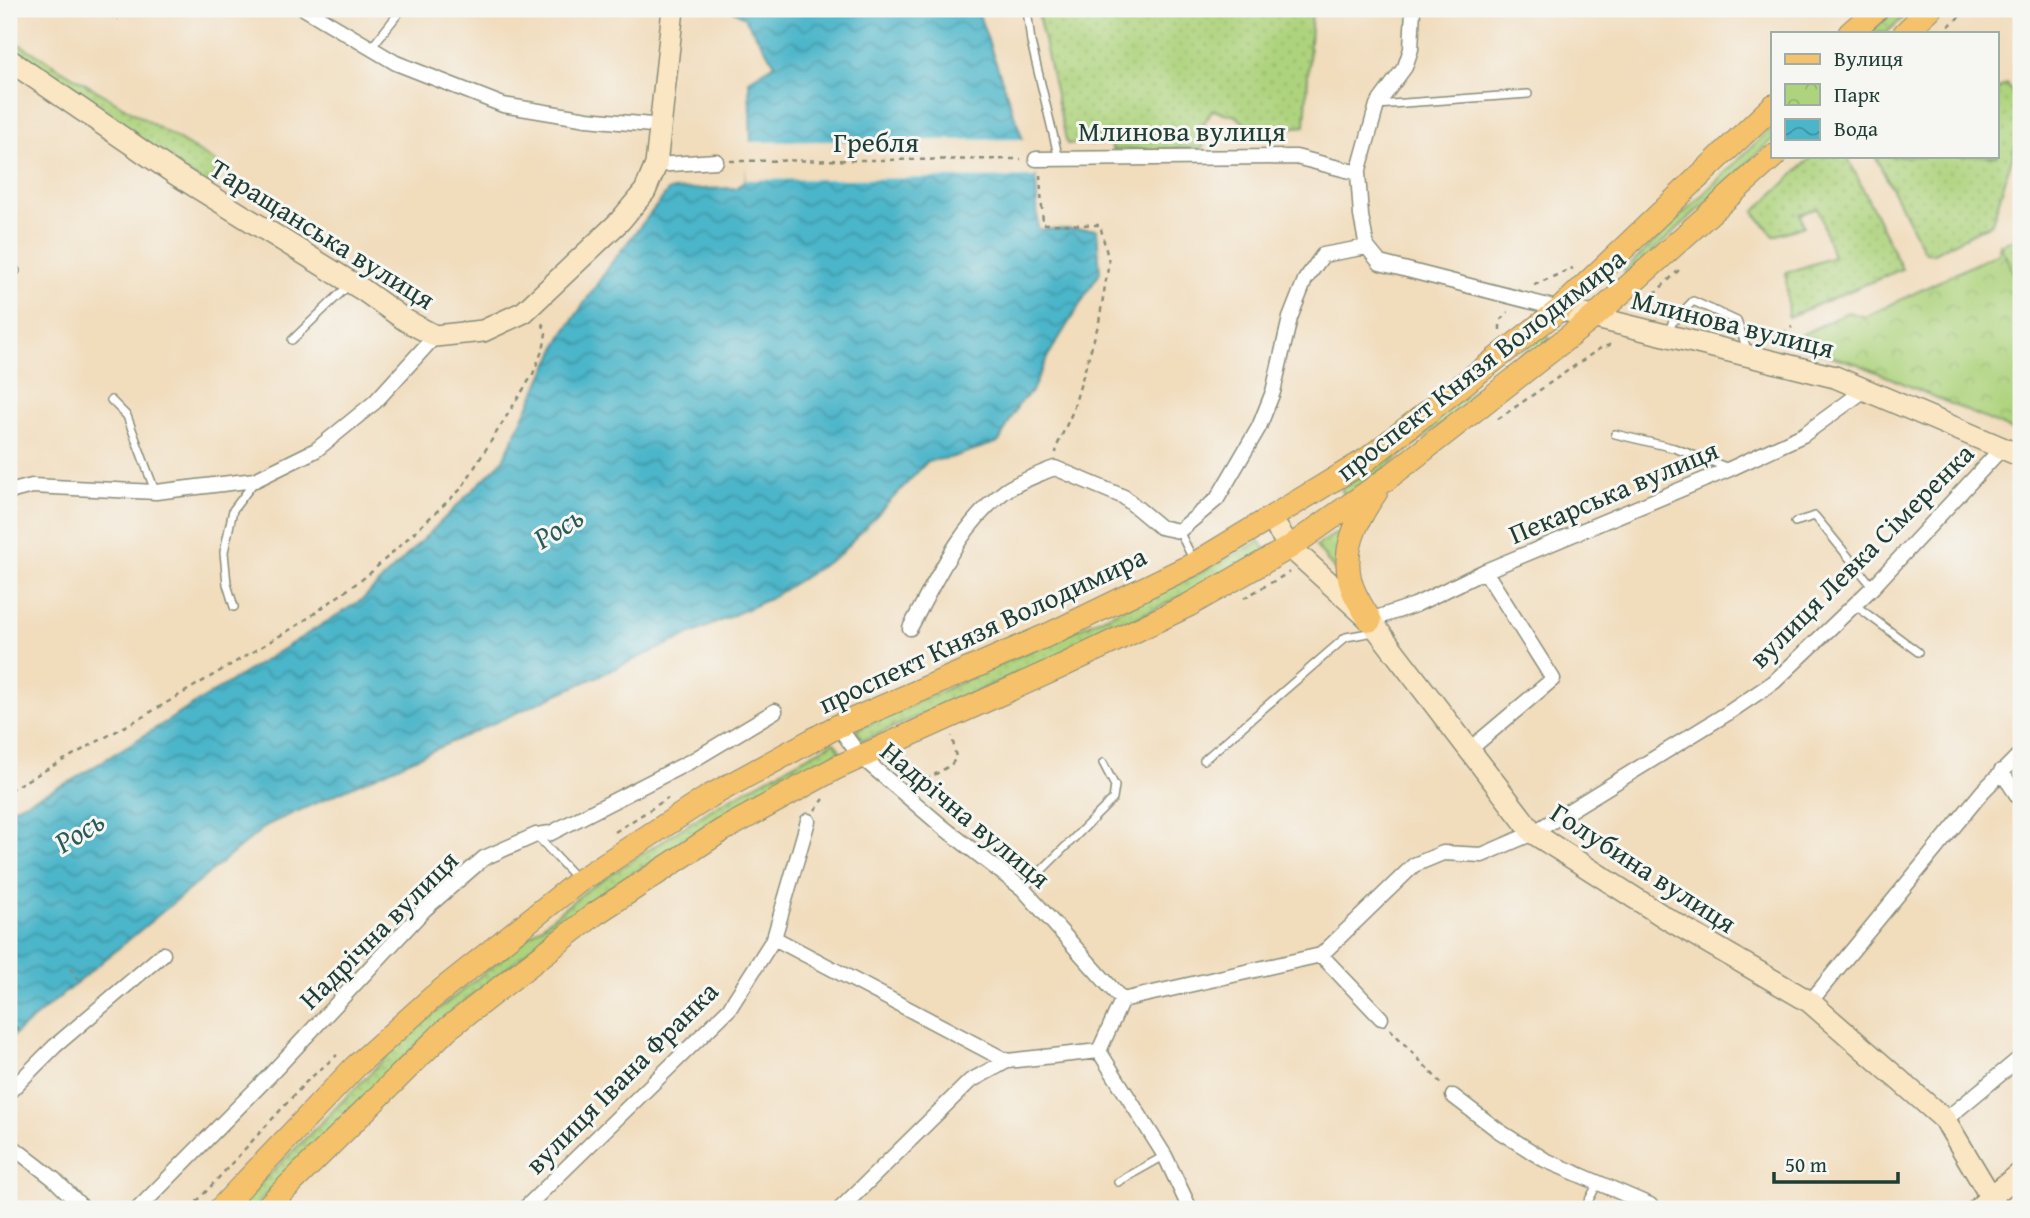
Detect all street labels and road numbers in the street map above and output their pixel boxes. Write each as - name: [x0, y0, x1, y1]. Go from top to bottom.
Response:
- street label: Млинова вулиця: [1078, 110, 1286, 151]
- street label: Гребля: [833, 121, 919, 162]
- street label: Таращанська вулиця: [203, 147, 443, 319]
- street label: проспект Князя Володимира: [1326, 237, 1634, 490]
- street label: Млинова вулиця: [1627, 278, 1839, 368]
- street label: Пекарська вулиця: [1502, 428, 1724, 554]
- street label: вулиця Левка Сімеренка: [1739, 433, 1983, 677]
- street label: проспект Князя Володимира: [811, 535, 1153, 723]
- street label: Надрічна вулиця: [872, 731, 1060, 897]
- street label: Голубина вулиця: [1543, 791, 1745, 943]
- street label: Надрічна вулиця: [289, 840, 467, 1018]
- street label: вулиця Івана Франка: [515, 971, 727, 1183]

